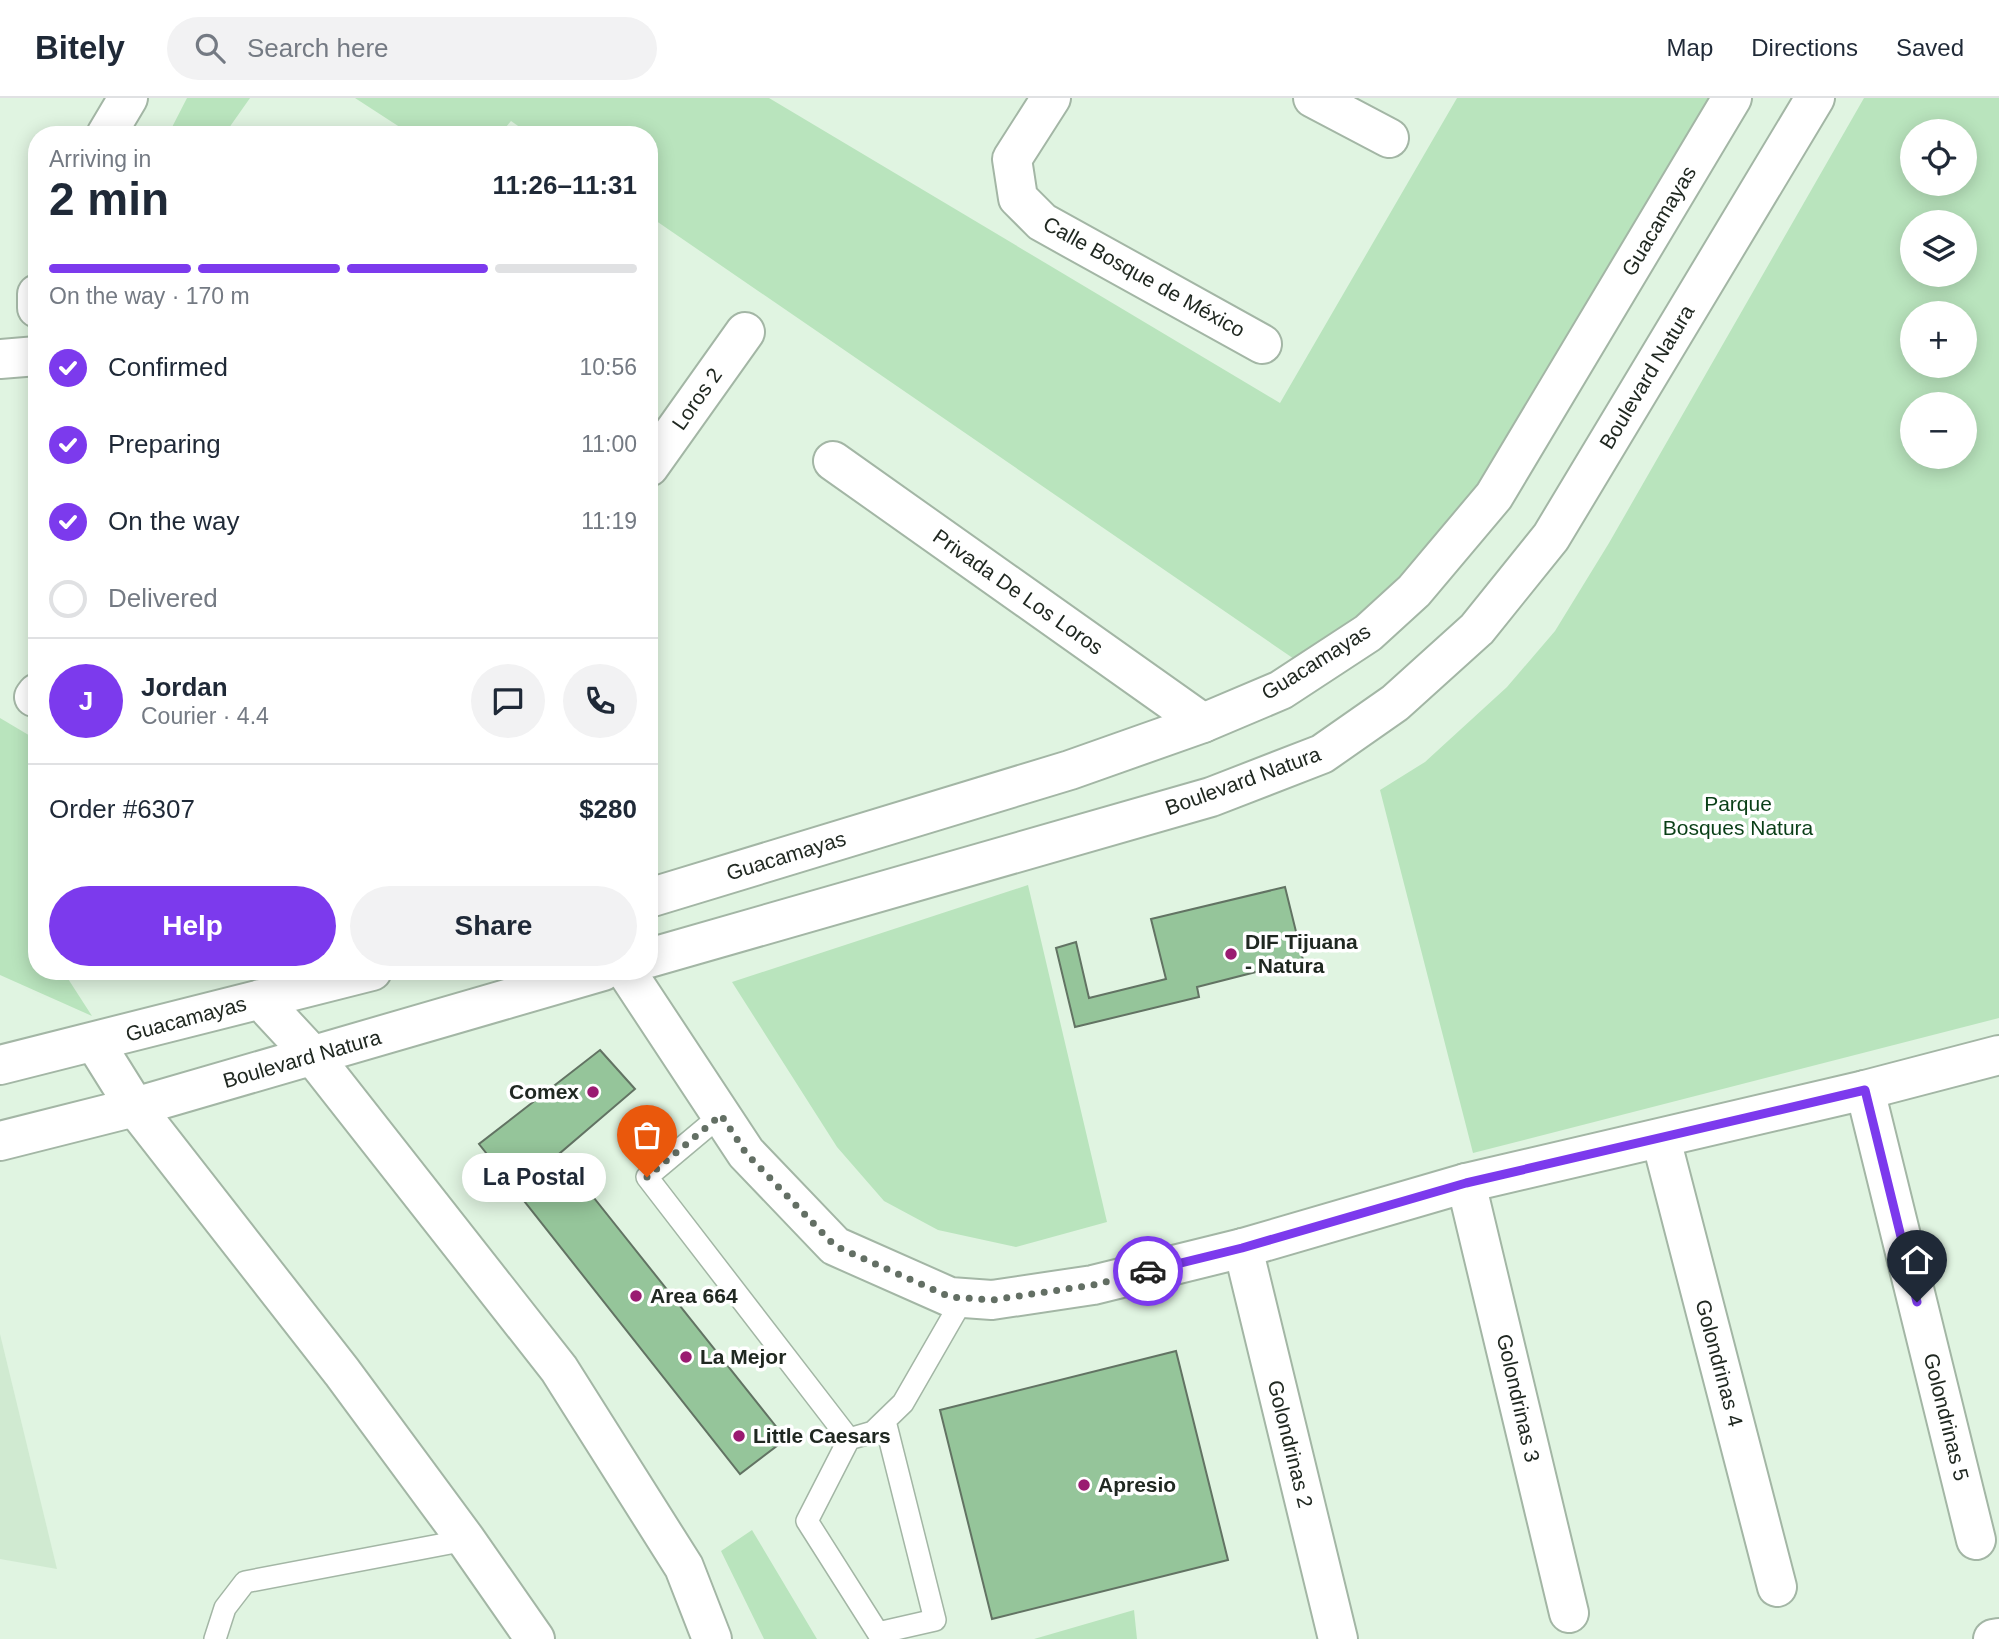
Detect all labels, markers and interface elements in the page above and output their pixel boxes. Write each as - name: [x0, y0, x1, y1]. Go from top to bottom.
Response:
- search box: [167, 17, 657, 80]
- text: Bitely: [35, 29, 125, 66]
- icon: search: [191, 29, 229, 67]
- text: Search here: [247, 33, 389, 63]
- text: Map: [1667, 34, 1713, 61]
- text: Directions: [1751, 34, 1858, 61]
- text: Saved: [1896, 34, 1964, 61]
- map controls: [1900, 119, 1977, 469]
- button: locate: [1900, 119, 1977, 196]
- text: Arriving in: [49, 146, 151, 172]
- street label: Guacamayas: [1617, 162, 1700, 280]
- text: 11:26–11:31: [492, 170, 637, 200]
- text: 2 min: [49, 173, 169, 225]
- button: layers: [1900, 210, 1977, 287]
- street label: Calle Bosque de México: [1040, 212, 1249, 342]
- text: On the way · 170 m: [49, 283, 250, 309]
- street label: Boulevard Natura: [1595, 301, 1699, 453]
- button: +: [1900, 301, 1977, 378]
- icon: check: [49, 349, 87, 387]
- text: Confirmed: [108, 352, 228, 382]
- text: 10:56: [579, 354, 637, 380]
- street label: Loros 2: [667, 363, 726, 434]
- button: −: [1900, 392, 1977, 469]
- icon: check: [49, 426, 87, 464]
- text: Preparing: [108, 429, 221, 459]
- text: 11:00: [581, 431, 637, 457]
- icon: check: [49, 503, 87, 541]
- text: On the way: [108, 506, 240, 536]
- text: 11:19: [581, 508, 637, 534]
- street label: Privada De Los Loros: [929, 524, 1108, 659]
- text: Delivered: [108, 583, 218, 613]
- street label: Guacamayas: [1257, 619, 1374, 704]
- button: chat: [471, 664, 545, 738]
- button: phone: [563, 664, 637, 738]
- text: Jordan: [141, 672, 228, 702]
- text: J: [79, 686, 93, 716]
- text: Courier · 4.4: [141, 703, 269, 729]
- street label: Boulevard Natura: [1162, 742, 1324, 819]
- park label: Parque Bosques Natura: [1663, 792, 1814, 839]
- text: Order #6307: [49, 794, 195, 824]
- text: $280: [579, 794, 637, 824]
- street label: Guacamayas: [723, 826, 848, 885]
- button: Help: [49, 886, 336, 966]
- button: Share: [350, 886, 637, 966]
- place label: DIF Tijuana - Natura: [1245, 930, 1358, 977]
- marker: DIF Tijuana - Natura: [1223, 946, 1239, 962]
- street label: Guacamayas: [123, 991, 249, 1046]
- street label: Boulevard Natura: [220, 1025, 384, 1092]
- place label: Comex: [509, 1080, 579, 1103]
- marker: Comex: [585, 1084, 601, 1100]
- pin: [617, 1105, 677, 1177]
- icon: bag: [628, 1116, 666, 1154]
- callout: La Postal: [462, 1152, 605, 1202]
- text: La Postal: [483, 1164, 585, 1190]
- pin: [1887, 1230, 1947, 1302]
- courier: [1113, 1236, 1183, 1306]
- icon: home: [1898, 1241, 1936, 1279]
- icon: car: [1129, 1252, 1167, 1290]
- place label: Area 664: [650, 1284, 738, 1307]
- marker: Area 664: [628, 1288, 644, 1304]
- street label: Golondrinas 4: [1691, 1297, 1748, 1429]
- street label: Golondrinas 3: [1493, 1332, 1544, 1464]
- place label: La Mejor: [700, 1345, 786, 1368]
- marker: La Mejor: [678, 1349, 694, 1365]
- street label: Golondrinas 5: [1920, 1351, 1973, 1483]
- street label: Golondrinas 2: [1264, 1378, 1317, 1510]
- place label: Little Caesars: [753, 1424, 891, 1447]
- marker: Little Caesars: [731, 1428, 747, 1444]
- place label: Apresio: [1098, 1473, 1176, 1496]
- marker: Apresio: [1076, 1477, 1092, 1493]

